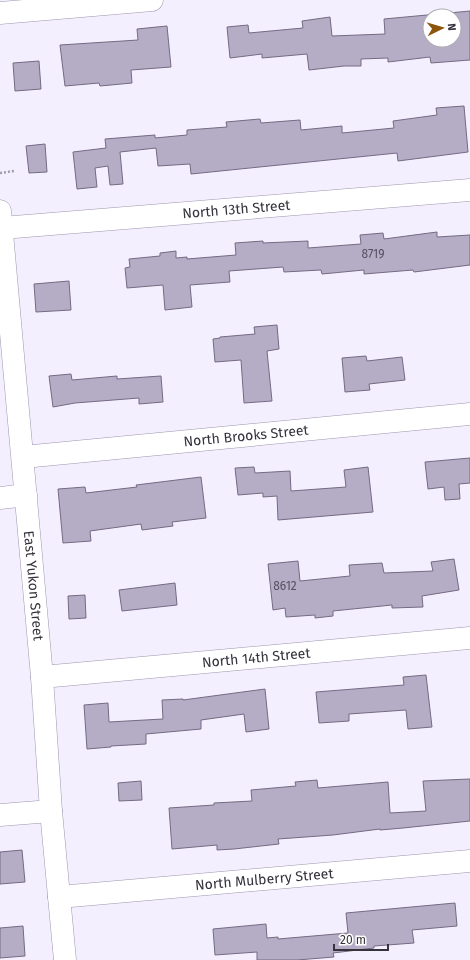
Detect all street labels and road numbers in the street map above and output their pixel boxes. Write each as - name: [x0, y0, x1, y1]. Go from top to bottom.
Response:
- street label: North 13th Street: [182, 196, 292, 222]
- street label: North Brooks Street: [183, 421, 310, 450]
- street label: East Yukon Street: [20, 530, 47, 642]
- street label: North 14th Street: [201, 644, 312, 671]
- street label: North Mulberry Street: [194, 864, 335, 894]

